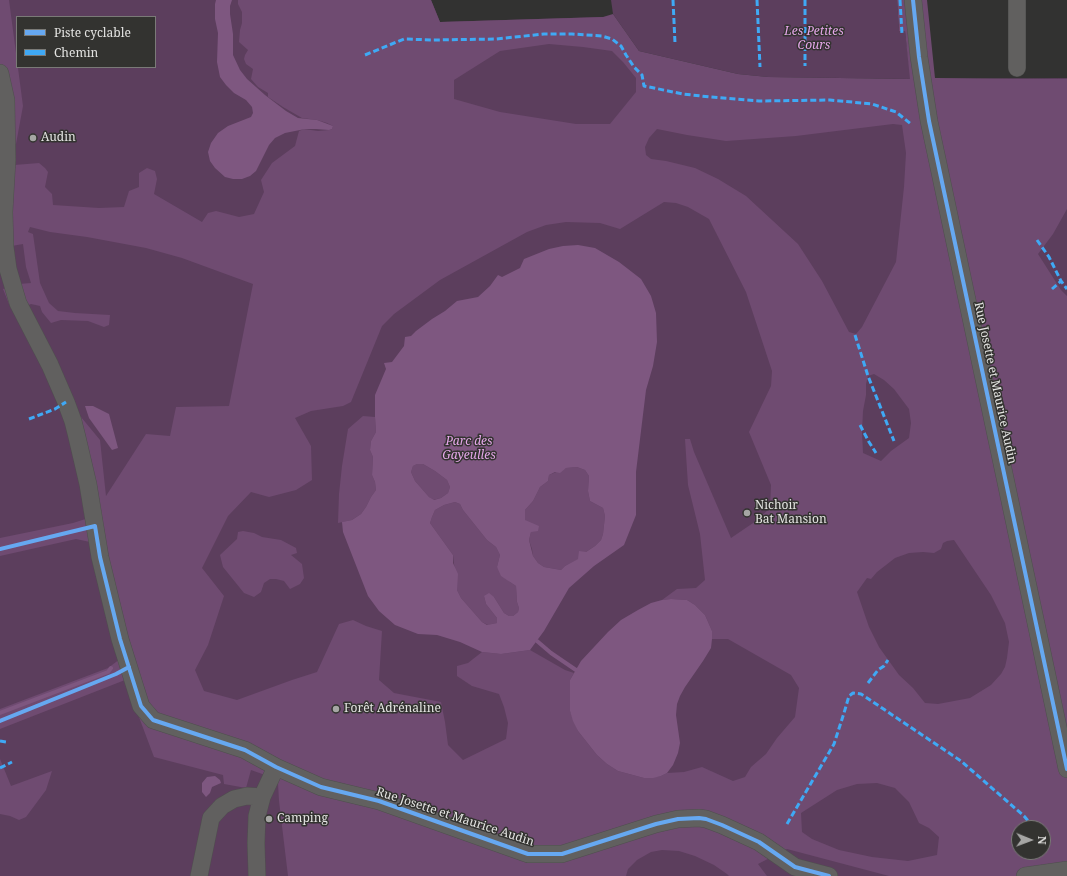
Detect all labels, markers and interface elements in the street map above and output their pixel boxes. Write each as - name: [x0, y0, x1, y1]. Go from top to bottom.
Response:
- legend: [16, 16, 156, 68]
- text: Piste cyclable: [54, 24, 131, 41]
- park label: Les Petites Cours: [784, 25, 844, 53]
- text: Chemin: [54, 44, 98, 61]
- place label: Audin: [41, 131, 76, 145]
- marker: Audin: [28, 133, 38, 143]
- street label: Rue Josette et Maurice Audin: [971, 301, 1019, 465]
- park label: Parc des Gayeulles: [442, 435, 496, 463]
- place label: Nichoir Bat Mansion: [755, 499, 827, 527]
- marker: Nichoir Bat Mansion: [742, 508, 752, 518]
- place label: Forêt Adrénaline: [344, 702, 441, 716]
- marker: Forêt Adrénaline: [331, 704, 341, 714]
- street label: Rue Josette et Maurice Audin: [374, 785, 536, 849]
- place label: Camping: [277, 812, 328, 826]
- marker: Camping: [264, 814, 274, 824]
- north arrow: [1011, 820, 1051, 860]
- text: N: [1035, 836, 1050, 845]

